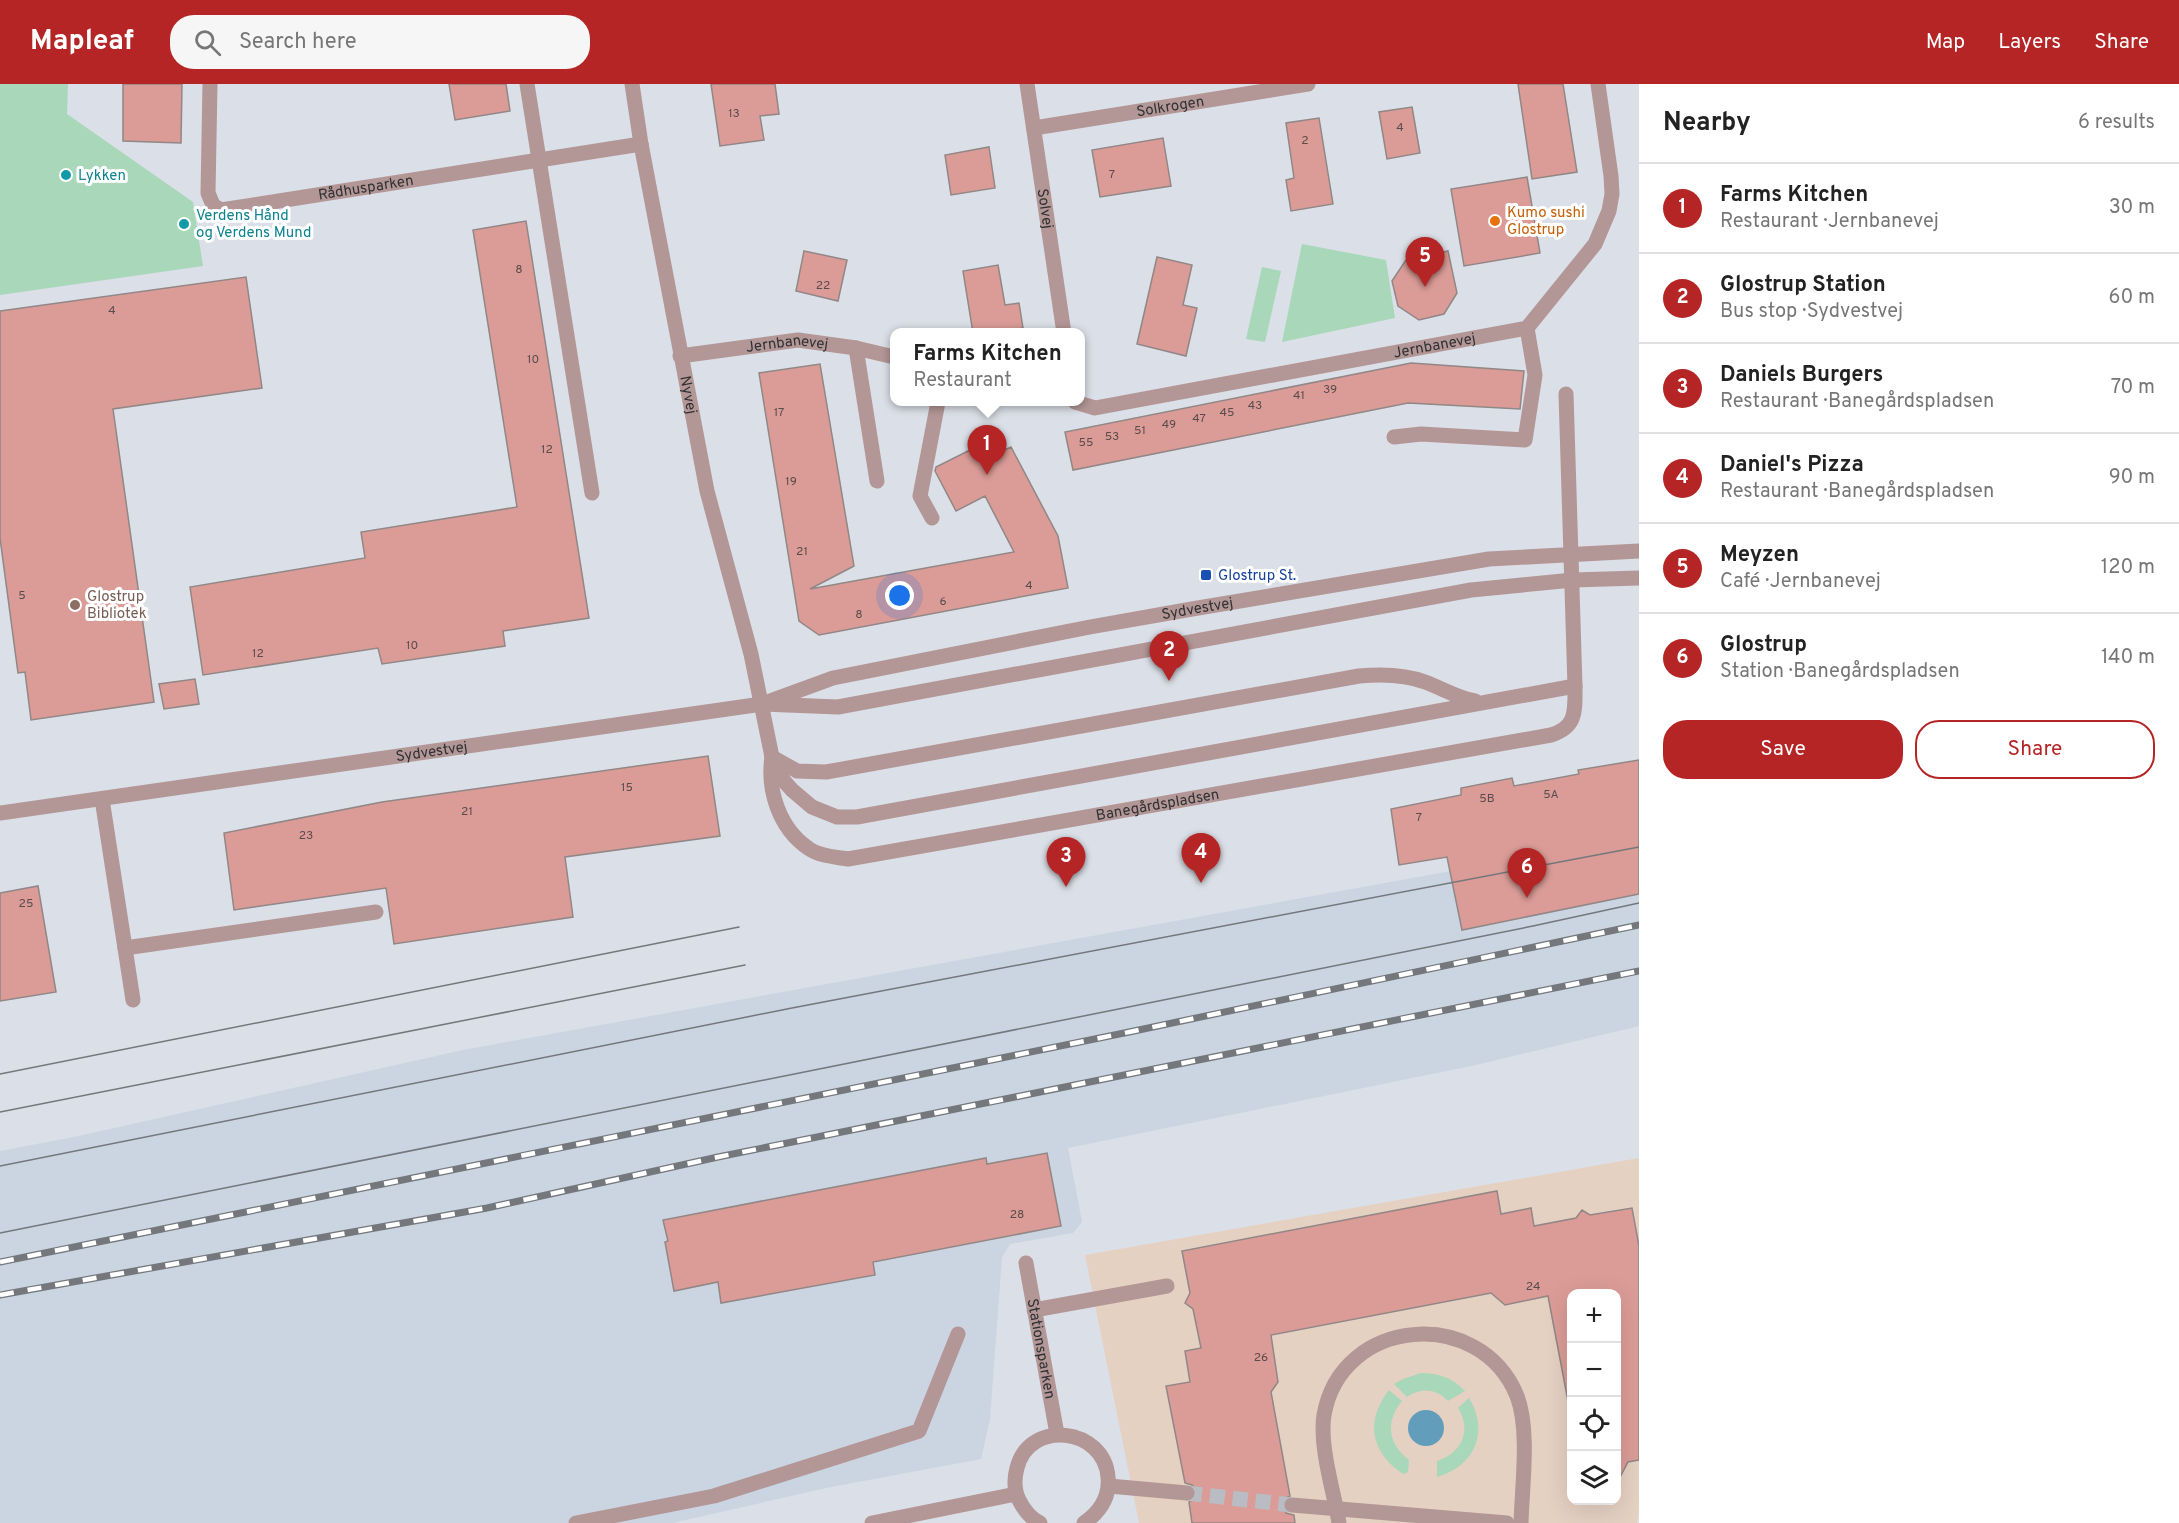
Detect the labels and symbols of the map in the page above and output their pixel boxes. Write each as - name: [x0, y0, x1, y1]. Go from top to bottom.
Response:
- street label: Solkrogen: [1135, 93, 1206, 122]
- house number: 13: [728, 106, 740, 122]
- house number: 4: [1396, 120, 1404, 136]
- house number: 2: [1301, 133, 1309, 149]
- place label: Lykken: [78, 167, 126, 186]
- house number: 7: [1109, 167, 1115, 183]
- marker: Lykken: [59, 168, 73, 182]
- street label: Rådhusparken: [317, 172, 415, 206]
- street label: Solvej: [1032, 187, 1056, 230]
- place label: Kumo sushi Glostrup: [1507, 204, 1585, 240]
- place label: Verdens Hånd og Verdens Mund: [196, 207, 311, 243]
- marker: Kumo sushi Glostrup: [1488, 214, 1502, 228]
- marker: Verdens Hånd og Verdens Mund: [177, 217, 191, 231]
- pin: 5: [1406, 238, 1444, 287]
- house number: 8: [515, 262, 523, 278]
- house number: 22: [816, 278, 830, 294]
- house number: 4: [108, 303, 116, 319]
- street label: Jernbanevej: [1392, 330, 1477, 364]
- street label: Jernbanevej: [745, 332, 829, 358]
- house number: 10: [527, 352, 539, 368]
- street label: Nyvej: [674, 374, 700, 416]
- house number: 39: [1323, 382, 1337, 398]
- house number: 41: [1293, 388, 1305, 404]
- house number: 43: [1248, 398, 1262, 414]
- house number: 17: [774, 405, 784, 421]
- house number: 45: [1220, 405, 1234, 421]
- house number: 47: [1192, 411, 1206, 427]
- house number: 49: [1162, 417, 1176, 433]
- house number: 51: [1134, 423, 1146, 439]
- pin: 1: [968, 426, 1006, 475]
- house number: 53: [1105, 429, 1119, 445]
- house number: 55: [1079, 435, 1093, 451]
- house number: 12: [541, 442, 553, 458]
- house number: 19: [785, 474, 797, 490]
- house number: 21: [796, 544, 808, 560]
- place label: Glostrup St.: [1218, 567, 1296, 586]
- marker: Glostrup St.: [1199, 568, 1213, 582]
- house number: 4: [1025, 578, 1033, 594]
- your location: [885, 581, 914, 610]
- house number: 5: [18, 588, 26, 604]
- place label: Glostrup Bibliotek: [87, 588, 147, 624]
- house number: 6: [939, 594, 947, 610]
- street label: Sydvestvej: [1160, 594, 1235, 625]
- marker: Glostrup Bibliotek: [68, 598, 82, 612]
- house number: 8: [855, 607, 863, 623]
- pin: 2: [1150, 632, 1188, 681]
- house number: 10: [406, 638, 418, 654]
- house number: 12: [252, 646, 264, 662]
- street label: Sydvestvej: [395, 738, 469, 767]
- house number: 15: [621, 780, 633, 796]
- street label: Banegårdspladsen: [1095, 786, 1221, 826]
- house number: 5A: [1543, 787, 1559, 803]
- house number: 5B: [1479, 791, 1495, 807]
- house number: 21: [461, 804, 473, 820]
- house number: 7: [1416, 810, 1422, 826]
- house number: 23: [299, 828, 313, 844]
- pin: 4: [1182, 834, 1220, 883]
- pin: 3: [1046, 838, 1086, 887]
- pin: 6: [1508, 848, 1546, 898]
- house number: 25: [19, 896, 33, 912]
- house number: 28: [1010, 1207, 1024, 1223]
- house number: 24: [1526, 1279, 1540, 1295]
- street label: Stationsparken: [1022, 1297, 1058, 1401]
- house number: 26: [1254, 1350, 1268, 1366]

